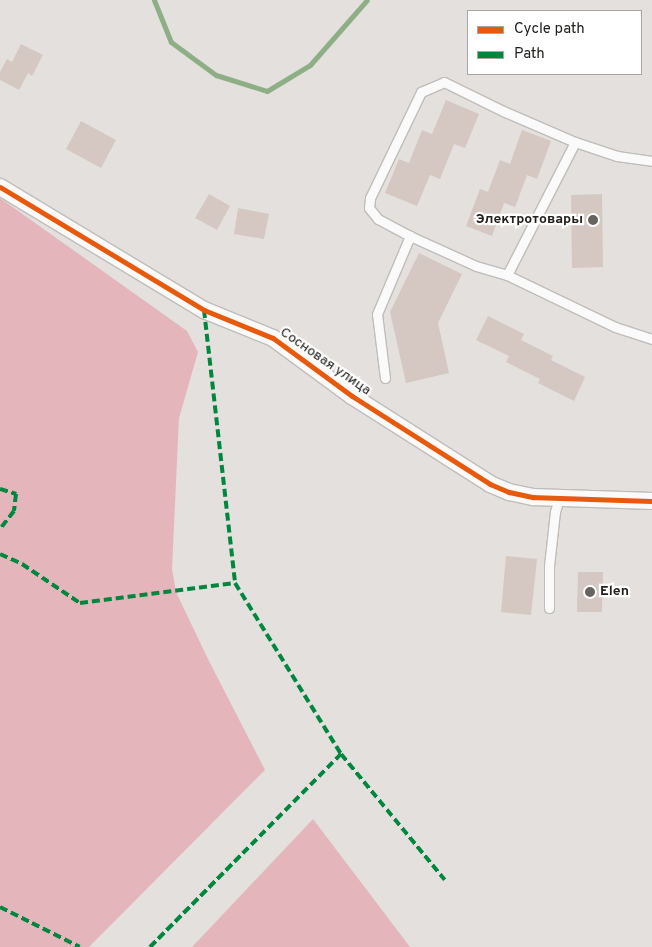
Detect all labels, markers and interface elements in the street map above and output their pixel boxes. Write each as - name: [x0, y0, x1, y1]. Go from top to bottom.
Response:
- legend: [467, 10, 642, 75]
- text: Cycle path: [514, 20, 585, 39]
- text: Path: [514, 45, 545, 64]
- place label: Электротовары: [476, 212, 583, 228]
- marker: Электротовары: [587, 214, 599, 226]
- street label: Сосновая улица: [276, 324, 374, 400]
- place label: Elen: [600, 584, 629, 600]
- marker: Elen: [584, 586, 596, 598]

